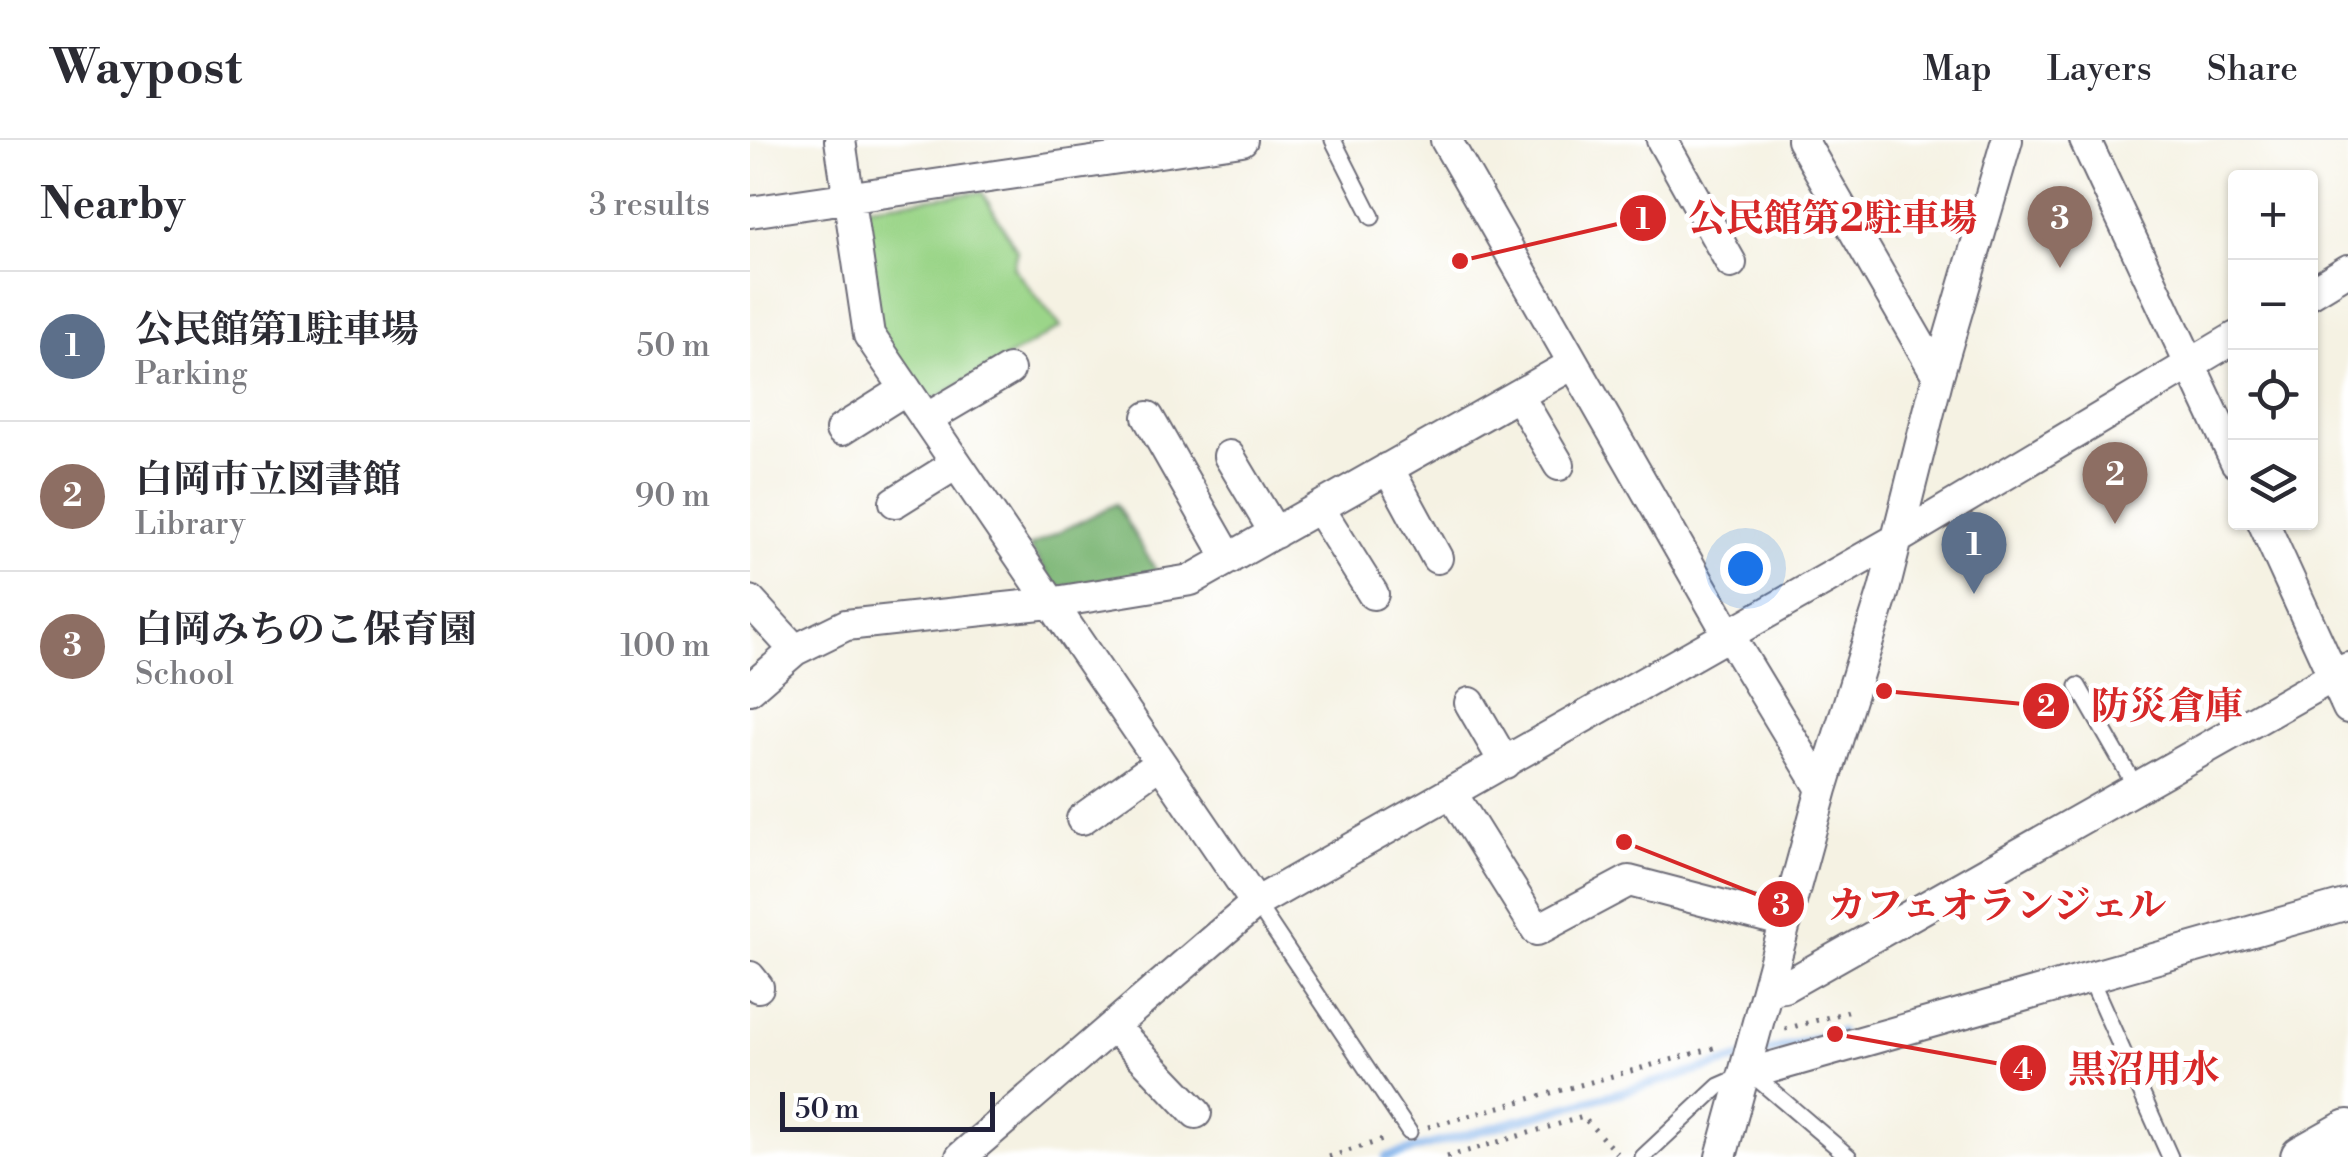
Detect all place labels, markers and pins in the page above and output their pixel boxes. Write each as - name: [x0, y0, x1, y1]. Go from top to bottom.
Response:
- callout: 公民館第2駐車場: [1618, 184, 1998, 252]
- pin: 3: [2028, 186, 2092, 268]
- pin: 2: [2082, 442, 2148, 524]
- pin: 1: [1942, 512, 2006, 594]
- callout: 防災倉庫: [2021, 672, 2263, 740]
- callout: カフェオランジェル: [1756, 870, 2188, 938]
- callout: 黒沼用水: [1998, 1034, 2240, 1102]

